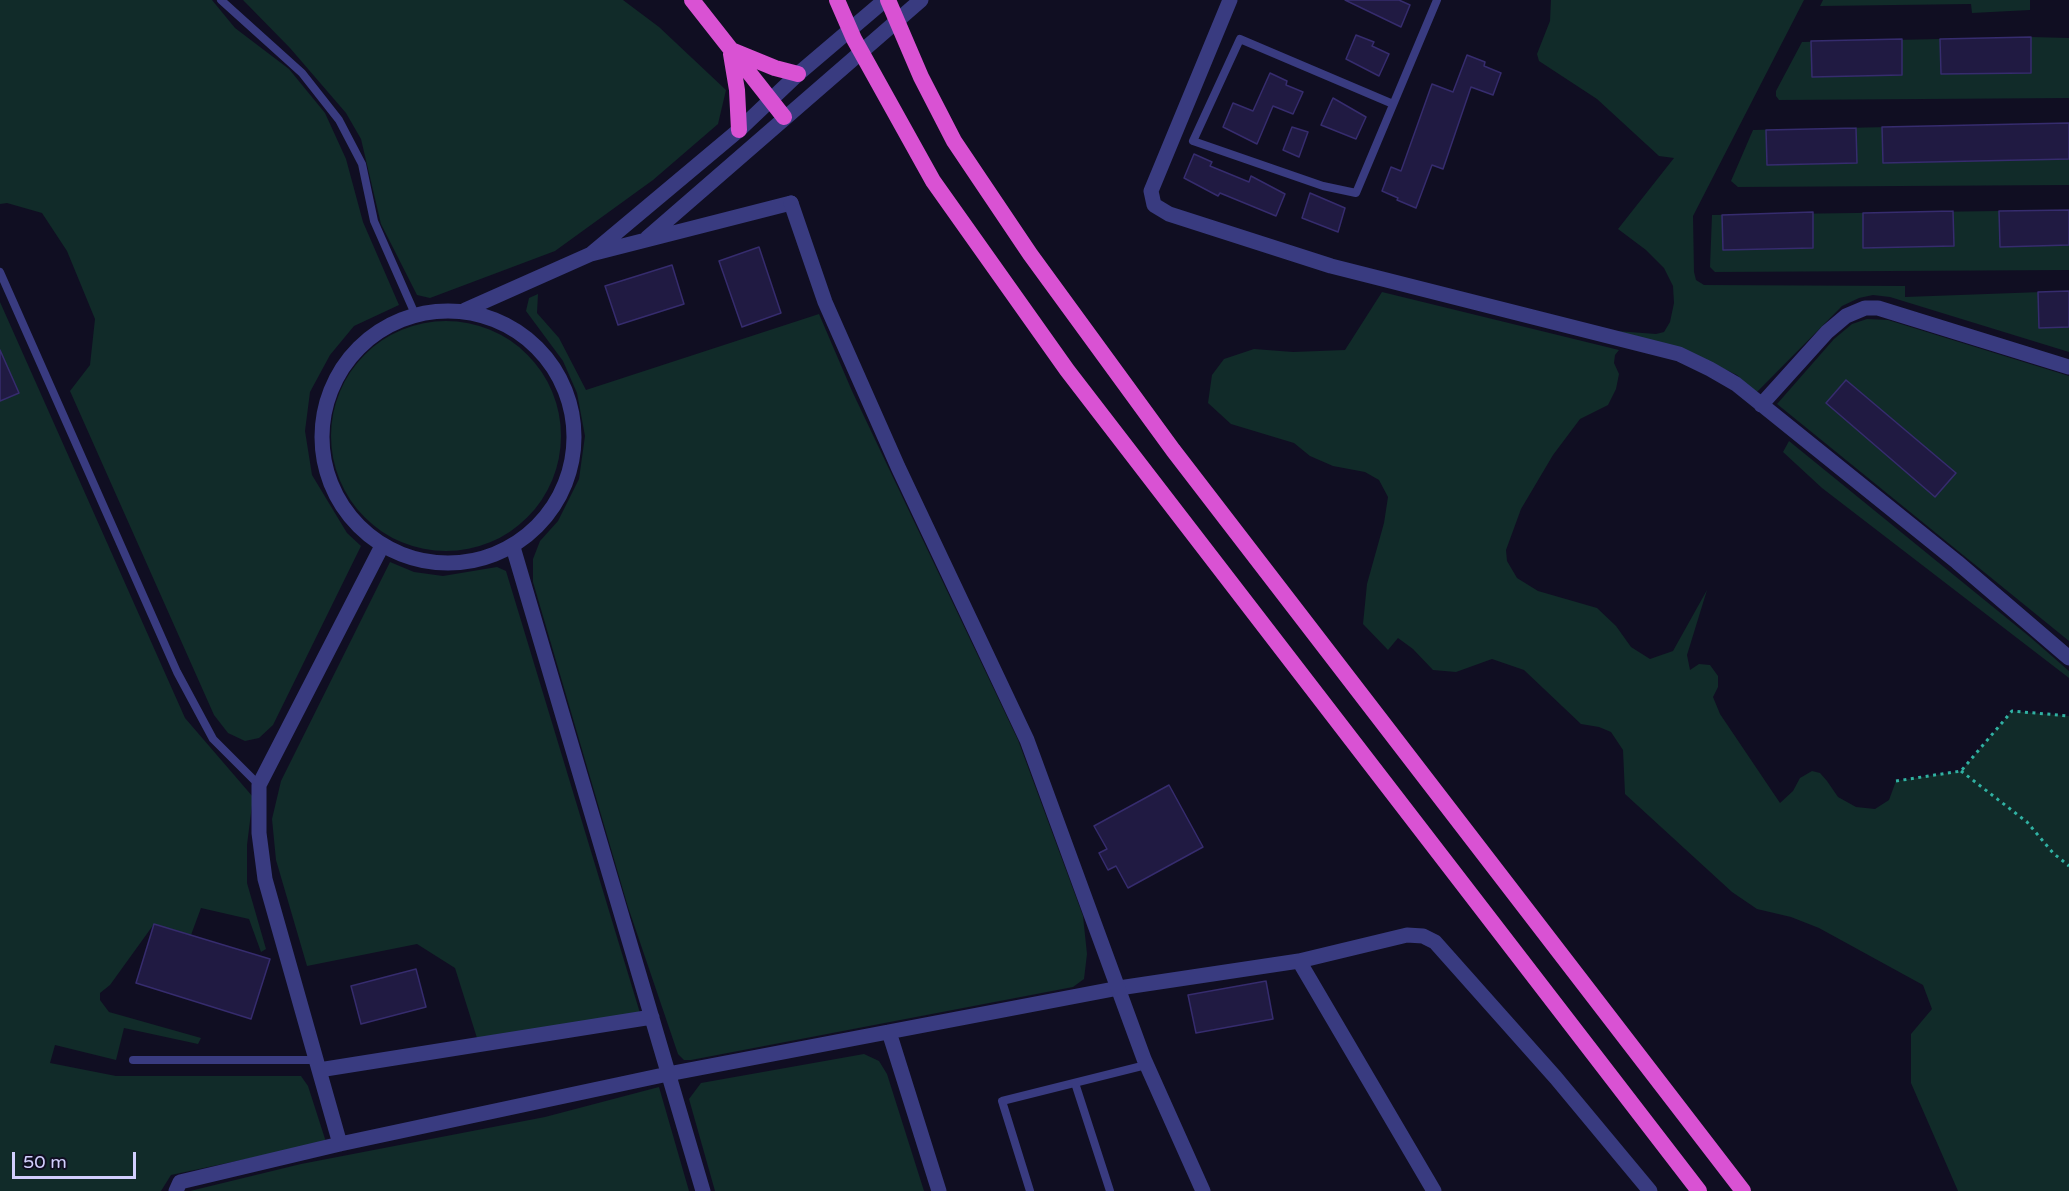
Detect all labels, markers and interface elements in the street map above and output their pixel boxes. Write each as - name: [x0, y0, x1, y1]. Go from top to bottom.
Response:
- scale bar: [15, 1140, 140, 1178]
- text: 50 m: [23, 1151, 67, 1173]

